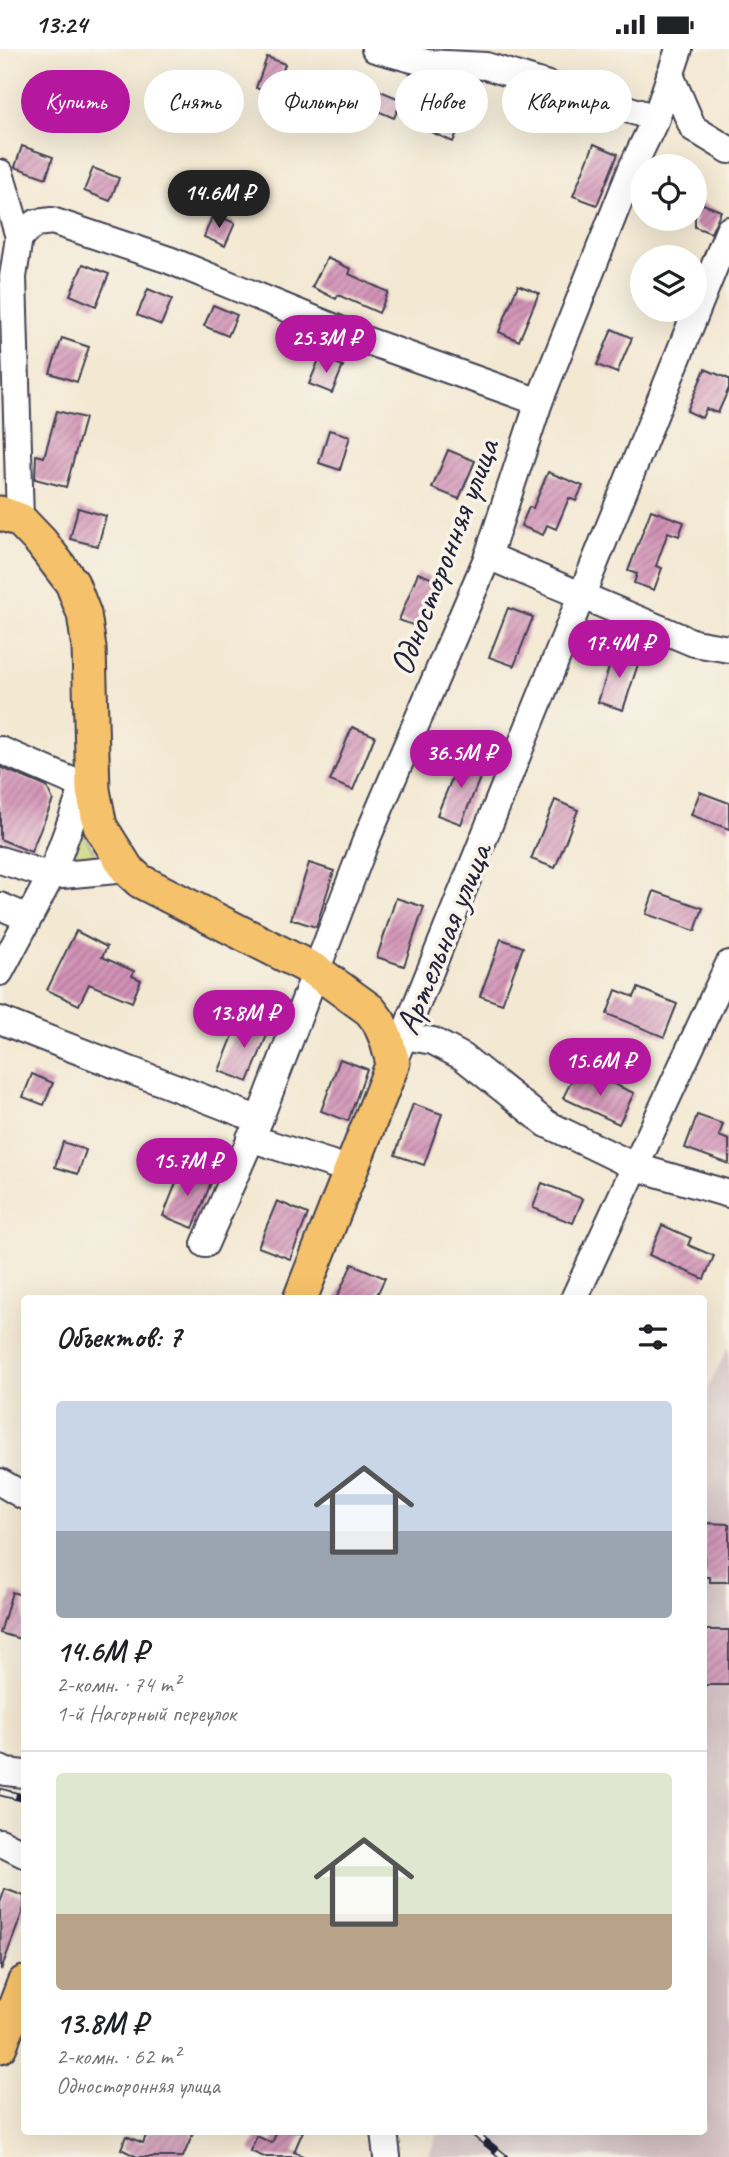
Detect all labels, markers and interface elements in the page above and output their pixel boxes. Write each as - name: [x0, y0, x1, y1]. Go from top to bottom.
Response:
- text: 13:24: [35, 8, 87, 41]
- chip: Купить: [21, 70, 130, 133]
- chip: Снять: [144, 70, 244, 133]
- chip: Фильтры: [258, 70, 381, 133]
- chip: Новое: [395, 70, 488, 133]
- chip: Квартира: [502, 70, 632, 133]
- map controls: [630, 154, 707, 322]
- button: locate: [630, 154, 707, 231]
- pin: 14.6M ₽: [154, 171, 284, 230]
- text: 14.6M ₽: [184, 178, 254, 207]
- button: layers: [630, 245, 707, 322]
- pin: 25.3M ₽: [261, 315, 391, 375]
- text: 25.3M ₽: [291, 323, 361, 352]
- street label: Односторонняя улица: [378, 431, 510, 681]
- pin: 17.4M ₽: [554, 621, 684, 680]
- text: 17.4M ₽: [584, 628, 654, 657]
- pin: 36.5M ₽: [396, 731, 526, 790]
- text: 36.5M ₽: [426, 738, 496, 767]
- street label: Артельная улица: [384, 834, 503, 1041]
- pin: 13.8M ₽: [179, 991, 309, 1050]
- text: 13.8M ₽: [209, 998, 279, 1027]
- pin: 15.6M ₽: [535, 1039, 665, 1098]
- text: 15.6M ₽: [565, 1046, 635, 1075]
- pin: 15.7M ₽: [122, 1139, 252, 1198]
- text: 15.7M ₽: [152, 1146, 222, 1175]
- text: Объектов: 7: [56, 1318, 181, 1356]
- icon: filters: [634, 1318, 672, 1356]
- icon: home: [301, 1447, 427, 1573]
- text: 14.6M ₽: [56, 1632, 148, 1670]
- text: 2-комн. · 74 m²: [56, 1670, 180, 1699]
- text: 1-й Нагорный переулок: [56, 1699, 236, 1728]
- icon: home: [301, 1819, 427, 1945]
- text: 13.8M ₽: [56, 2004, 147, 2042]
- text: 2-комн. · 62 m²: [56, 2042, 180, 2071]
- text: Односторонняя улица: [56, 2071, 220, 2100]

